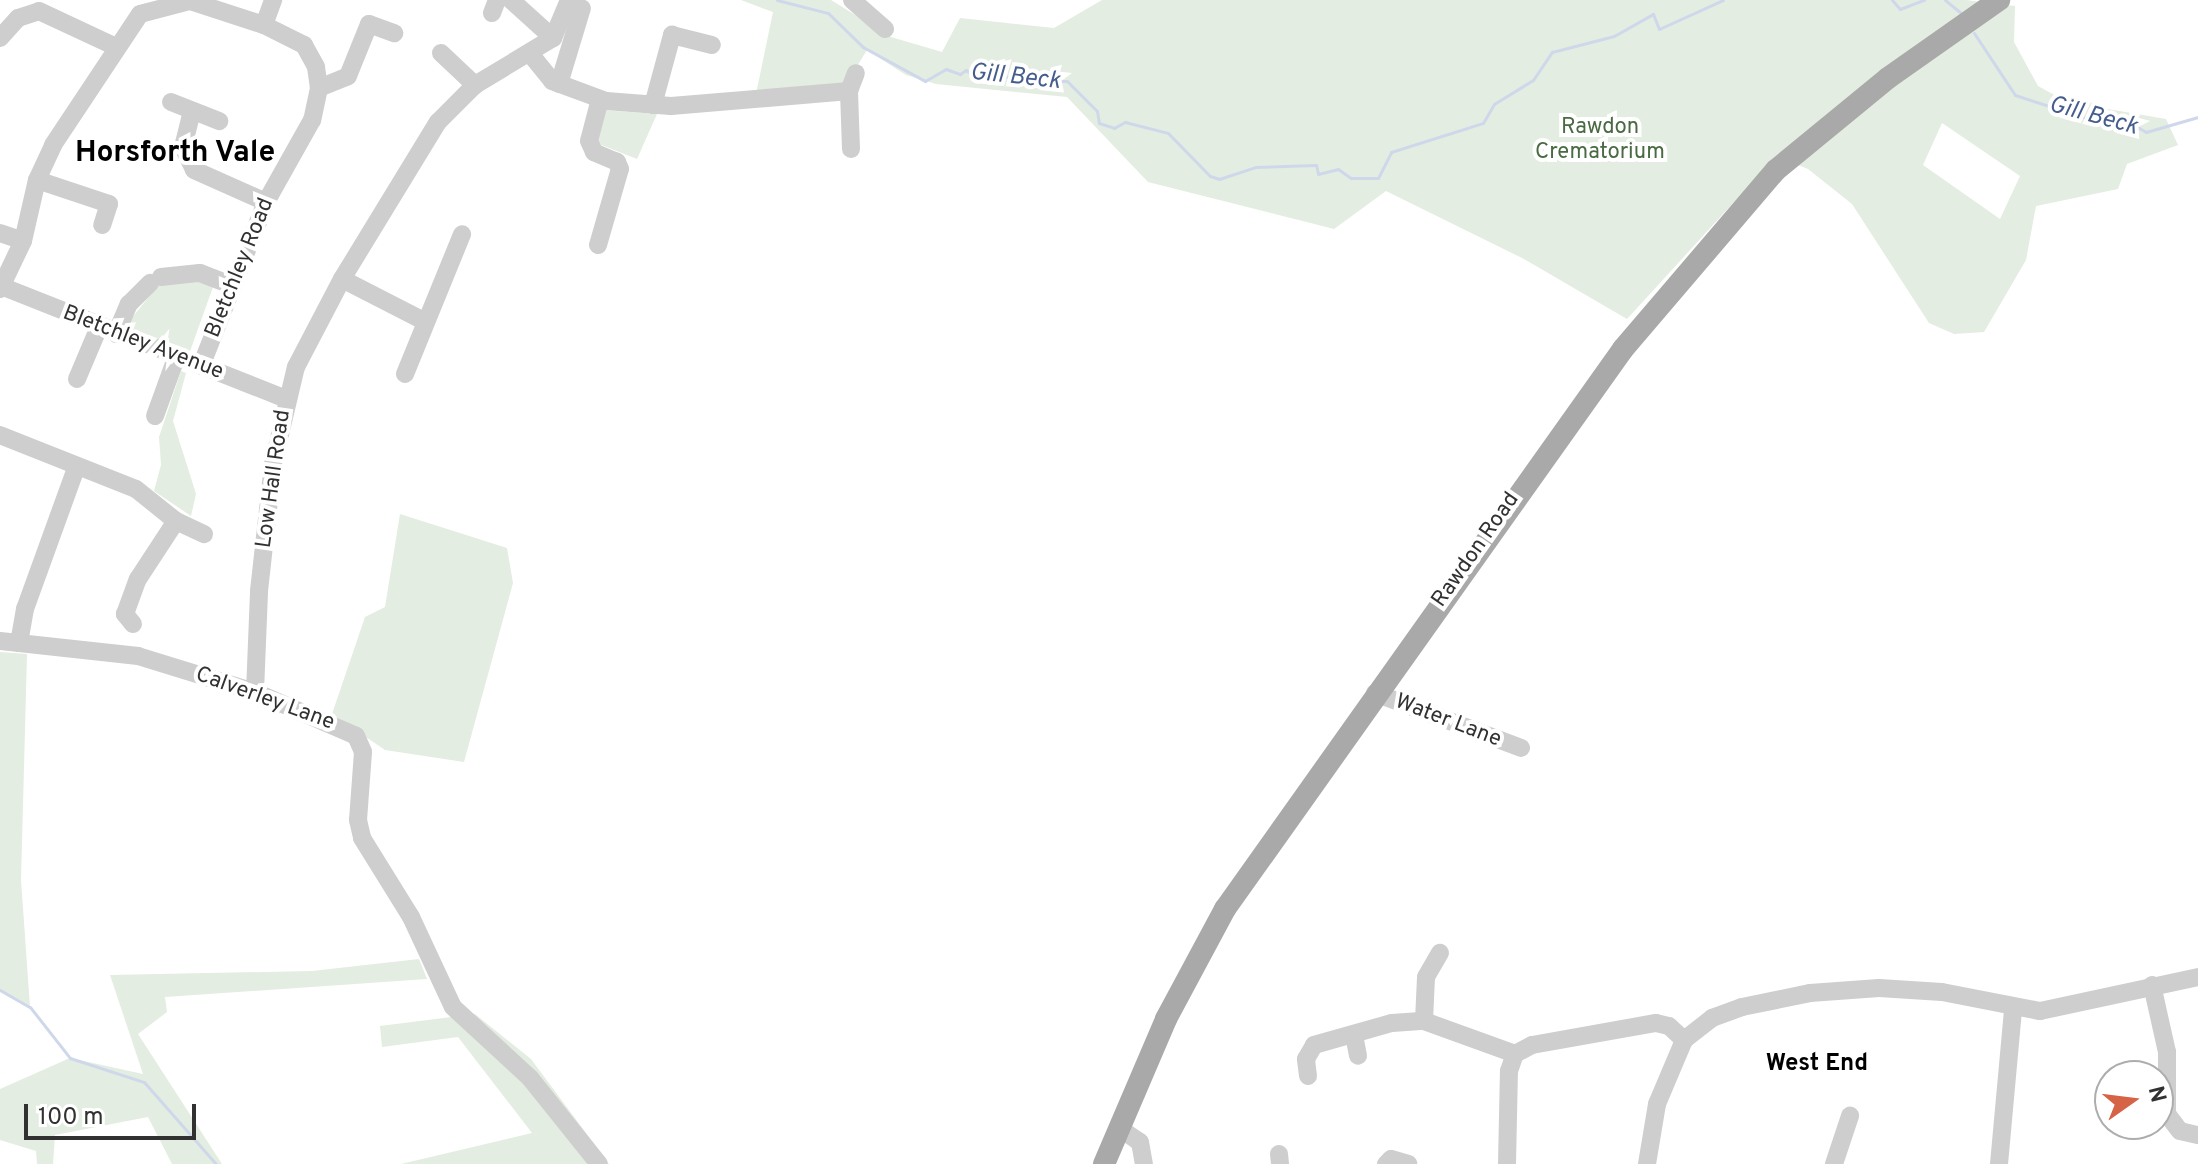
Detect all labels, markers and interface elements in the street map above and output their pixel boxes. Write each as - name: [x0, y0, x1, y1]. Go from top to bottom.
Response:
- water label: Gill Beck: [968, 59, 1062, 97]
- water label: Gill Beck: [2045, 91, 2141, 143]
- park label: Rawdon Crematorium: [1535, 114, 1665, 166]
- district label: Horsforth Vale: [74, 136, 276, 172]
- street label: Bletchley Road: [200, 194, 280, 342]
- street label: Bletchley Avenue: [59, 300, 227, 386]
- street label: Low Hall Road: [251, 408, 297, 550]
- street label: Rawdon Road: [1427, 487, 1525, 613]
- street label: Calverley Lane: [192, 662, 338, 736]
- street label: Water Lane: [1391, 689, 1505, 753]
- district label: West End: [1766, 1051, 1868, 1079]
- north arrow: [2094, 1060, 2174, 1140]
- text: N: [2141, 1084, 2171, 1105]
- scale bar: [28, 1088, 200, 1138]
- text: 100 m: [38, 1103, 104, 1133]

